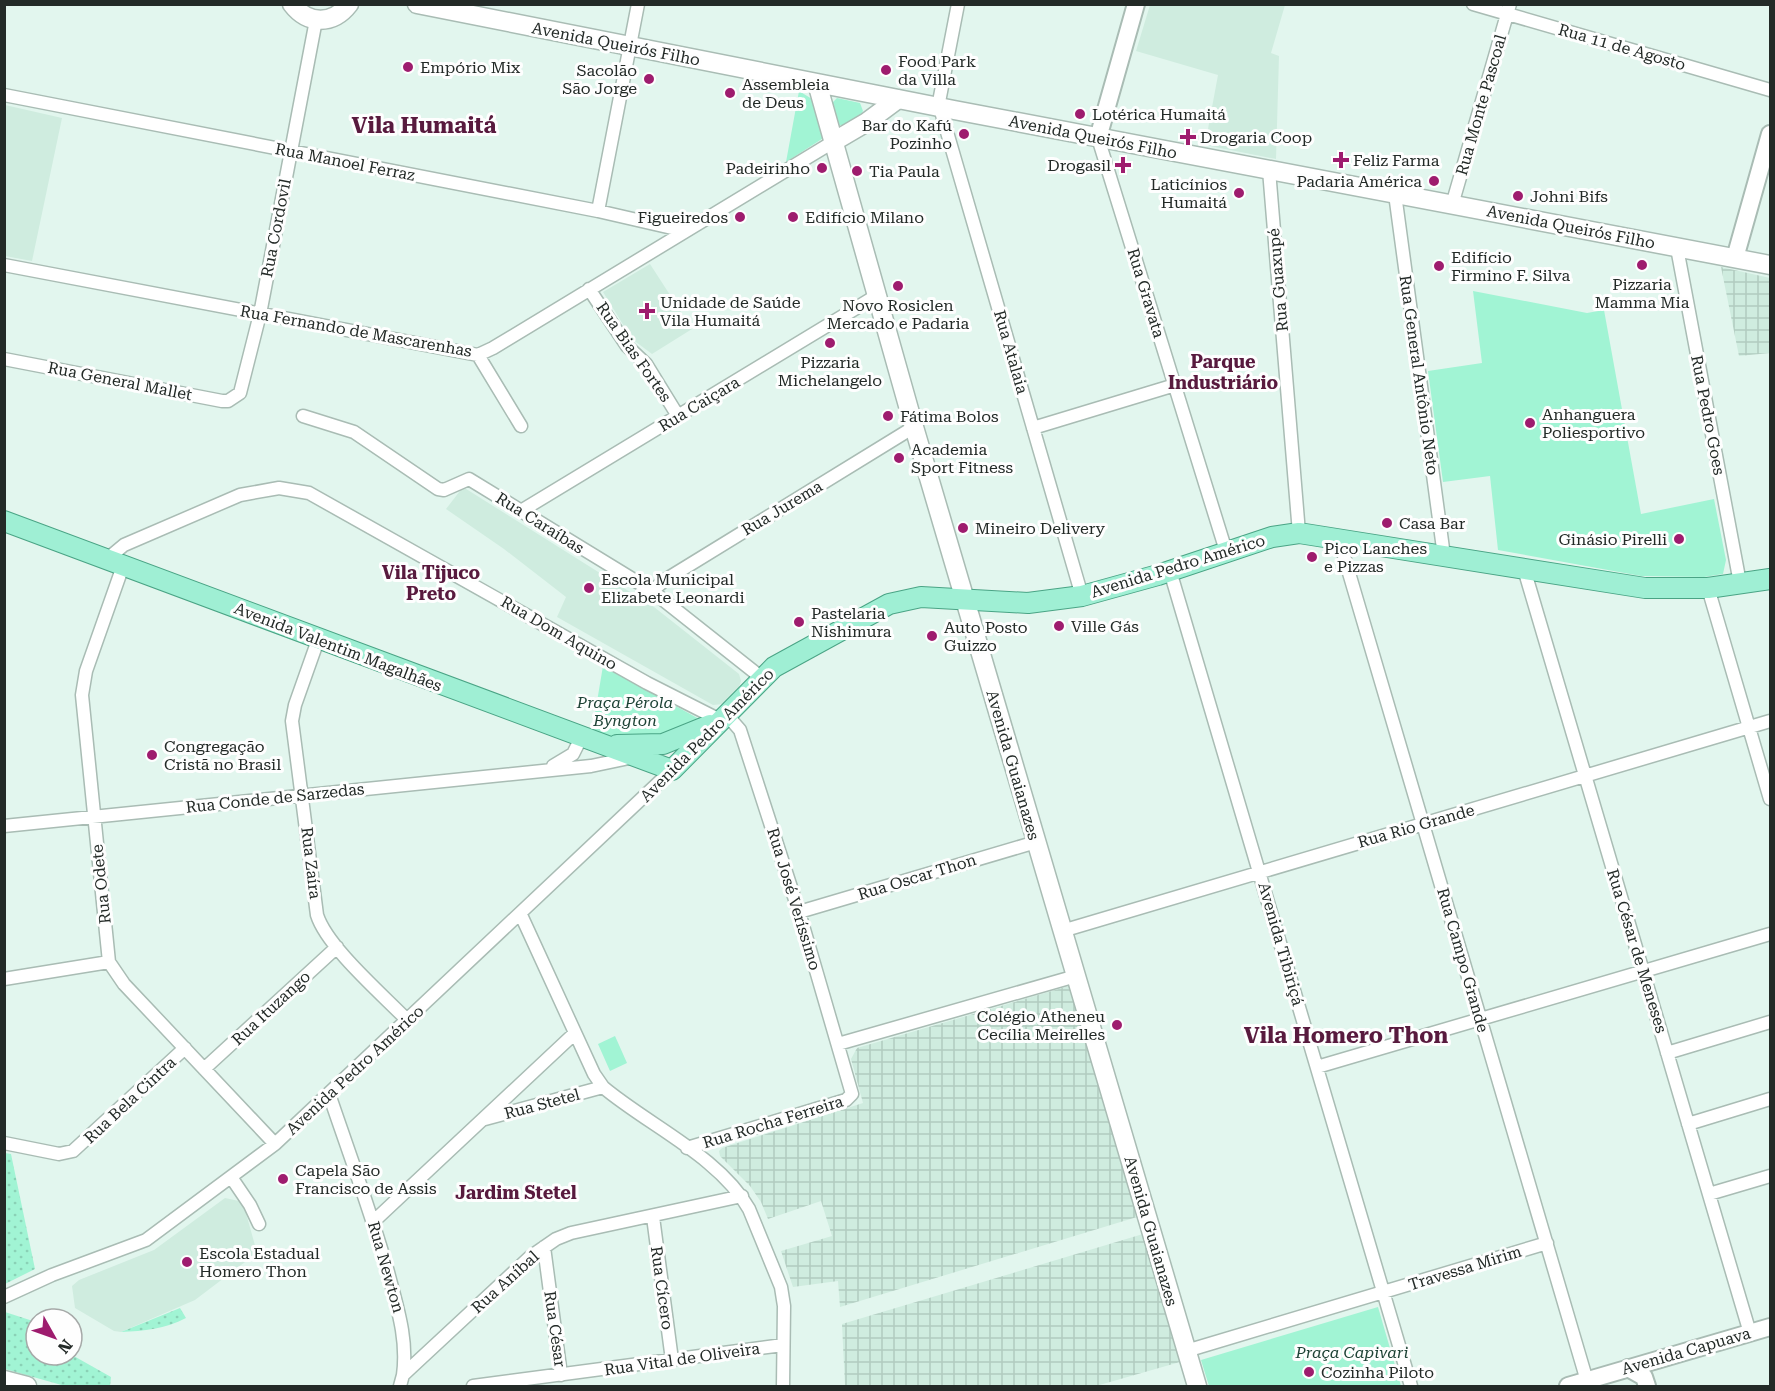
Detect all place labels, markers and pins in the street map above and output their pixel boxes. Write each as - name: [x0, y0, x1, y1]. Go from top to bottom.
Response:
- place label: Food Park da Villa: [898, 52, 976, 89]
- place label: Empório Mix: [420, 58, 521, 77]
- marker: Empório Mix: [401, 60, 415, 74]
- place label: Sacolão São Jorge: [562, 61, 637, 98]
- marker: Food Park da Villa: [879, 63, 893, 77]
- marker: Sacolão São Jorge: [642, 72, 656, 86]
- place label: Assembleia de Deus: [742, 75, 830, 112]
- marker: Assembleia de Deus: [723, 86, 737, 100]
- place label: Lotérica Humaitá: [1092, 105, 1226, 124]
- marker: Lotérica Humaitá: [1073, 107, 1087, 121]
- place label: Bar do Kafú Pozinho: [862, 116, 952, 153]
- marker: Bar do Kafú Pozinho: [957, 127, 971, 141]
- place label: Drogaria Coop: [1200, 128, 1312, 147]
- marker: Drogaria Coop: [1181, 130, 1195, 144]
- place label: Feliz Farma: [1353, 151, 1440, 170]
- marker: Feliz Farma: [1334, 153, 1348, 167]
- place label: Drogasil: [1047, 156, 1111, 175]
- marker: Drogasil: [1116, 158, 1130, 172]
- place label: Padeirinho: [726, 159, 810, 178]
- marker: Padeirinho: [815, 161, 829, 175]
- place label: Tia Paula: [869, 162, 940, 181]
- marker: Tia Paula: [850, 164, 864, 178]
- place label: Padaria América: [1296, 172, 1422, 191]
- marker: Padaria América: [1427, 174, 1441, 188]
- place label: Laticínios Humaitá: [1150, 175, 1227, 212]
- marker: Laticínios Humaitá: [1232, 186, 1246, 200]
- place label: Johni Bifs: [1530, 187, 1608, 206]
- marker: Johni Bifs: [1511, 189, 1525, 203]
- place label: Figueiredos: [637, 208, 728, 227]
- place label: Edifício Milano: [805, 208, 924, 227]
- marker: Figueiredos: [733, 210, 747, 224]
- marker: Edifício Milano: [786, 210, 800, 224]
- place label: Edifício Firmino F. Silva: [1451, 248, 1570, 285]
- marker: Pizzaria Mamma Mia: [1635, 258, 1649, 272]
- marker: Edifício Firmino F. Silva: [1432, 259, 1446, 273]
- place label: Pizzaria Mamma Mia: [1595, 275, 1690, 312]
- marker: Novo Rosiclen Mercado e Padaria: [891, 279, 905, 293]
- place label: Unidade de Saúde Vila Humaitá: [660, 293, 801, 330]
- place label: Novo Rosiclen Mercado e Padaria: [827, 296, 970, 333]
- marker: Unidade de Saúde Vila Humaitá: [638, 302, 656, 320]
- marker: Pizzaria Michelangelo: [823, 336, 837, 350]
- place label: Pizzaria Michelangelo: [778, 353, 882, 390]
- place label: Anhanguera Poliesportivo: [1542, 405, 1645, 442]
- place label: Fátima Bolos: [900, 407, 999, 426]
- marker: Fátima Bolos: [881, 409, 895, 423]
- marker: Anhanguera Poliesportivo: [1523, 416, 1537, 430]
- place label: Academia Sport Fitness: [911, 440, 1013, 477]
- marker: Academia Sport Fitness: [892, 451, 906, 465]
- place label: Casa Bar: [1399, 514, 1466, 533]
- marker: Casa Bar: [1380, 516, 1394, 530]
- place label: Mineiro Delivery: [975, 519, 1106, 538]
- marker: Mineiro Delivery: [956, 521, 970, 535]
- place label: Ginásio Pirelli: [1558, 530, 1667, 549]
- marker: Ginásio Pirelli: [1672, 532, 1686, 546]
- place label: Pico Lanches e Pizzas: [1324, 539, 1427, 576]
- marker: Pico Lanches e Pizzas: [1305, 550, 1319, 564]
- place label: Escola Municipal Elizabete Leonardi: [601, 570, 745, 607]
- marker: Escola Municipal Elizabete Leonardi: [582, 581, 596, 595]
- place label: Pastelaria Nishimura: [811, 604, 892, 641]
- marker: Pastelaria Nishimura: [792, 615, 806, 629]
- place label: Ville Gás: [1071, 617, 1139, 636]
- place label: Auto Posto Guizzo: [944, 618, 1028, 655]
- marker: Ville Gás: [1052, 619, 1066, 633]
- marker: Auto Posto Guizzo: [925, 629, 939, 643]
- place label: Congregação Cristã no Brasil: [164, 737, 281, 774]
- marker: Congregação Cristã no Brasil: [145, 748, 159, 762]
- place label: Colégio Atheneu Cecília Meirelles: [977, 1007, 1105, 1044]
- marker: Colégio Atheneu Cecília Meirelles: [1110, 1018, 1124, 1032]
- place label: Capela São Francisco de Assis: [295, 1161, 437, 1198]
- marker: Capela São Francisco de Assis: [276, 1172, 290, 1186]
- place label: Escola Estadual Homero Thon: [199, 1244, 320, 1281]
- marker: Escola Estadual Homero Thon: [180, 1255, 194, 1269]
- place label: Cozinha Piloto: [1321, 1363, 1434, 1382]
- marker: Cozinha Piloto: [1302, 1365, 1316, 1379]

